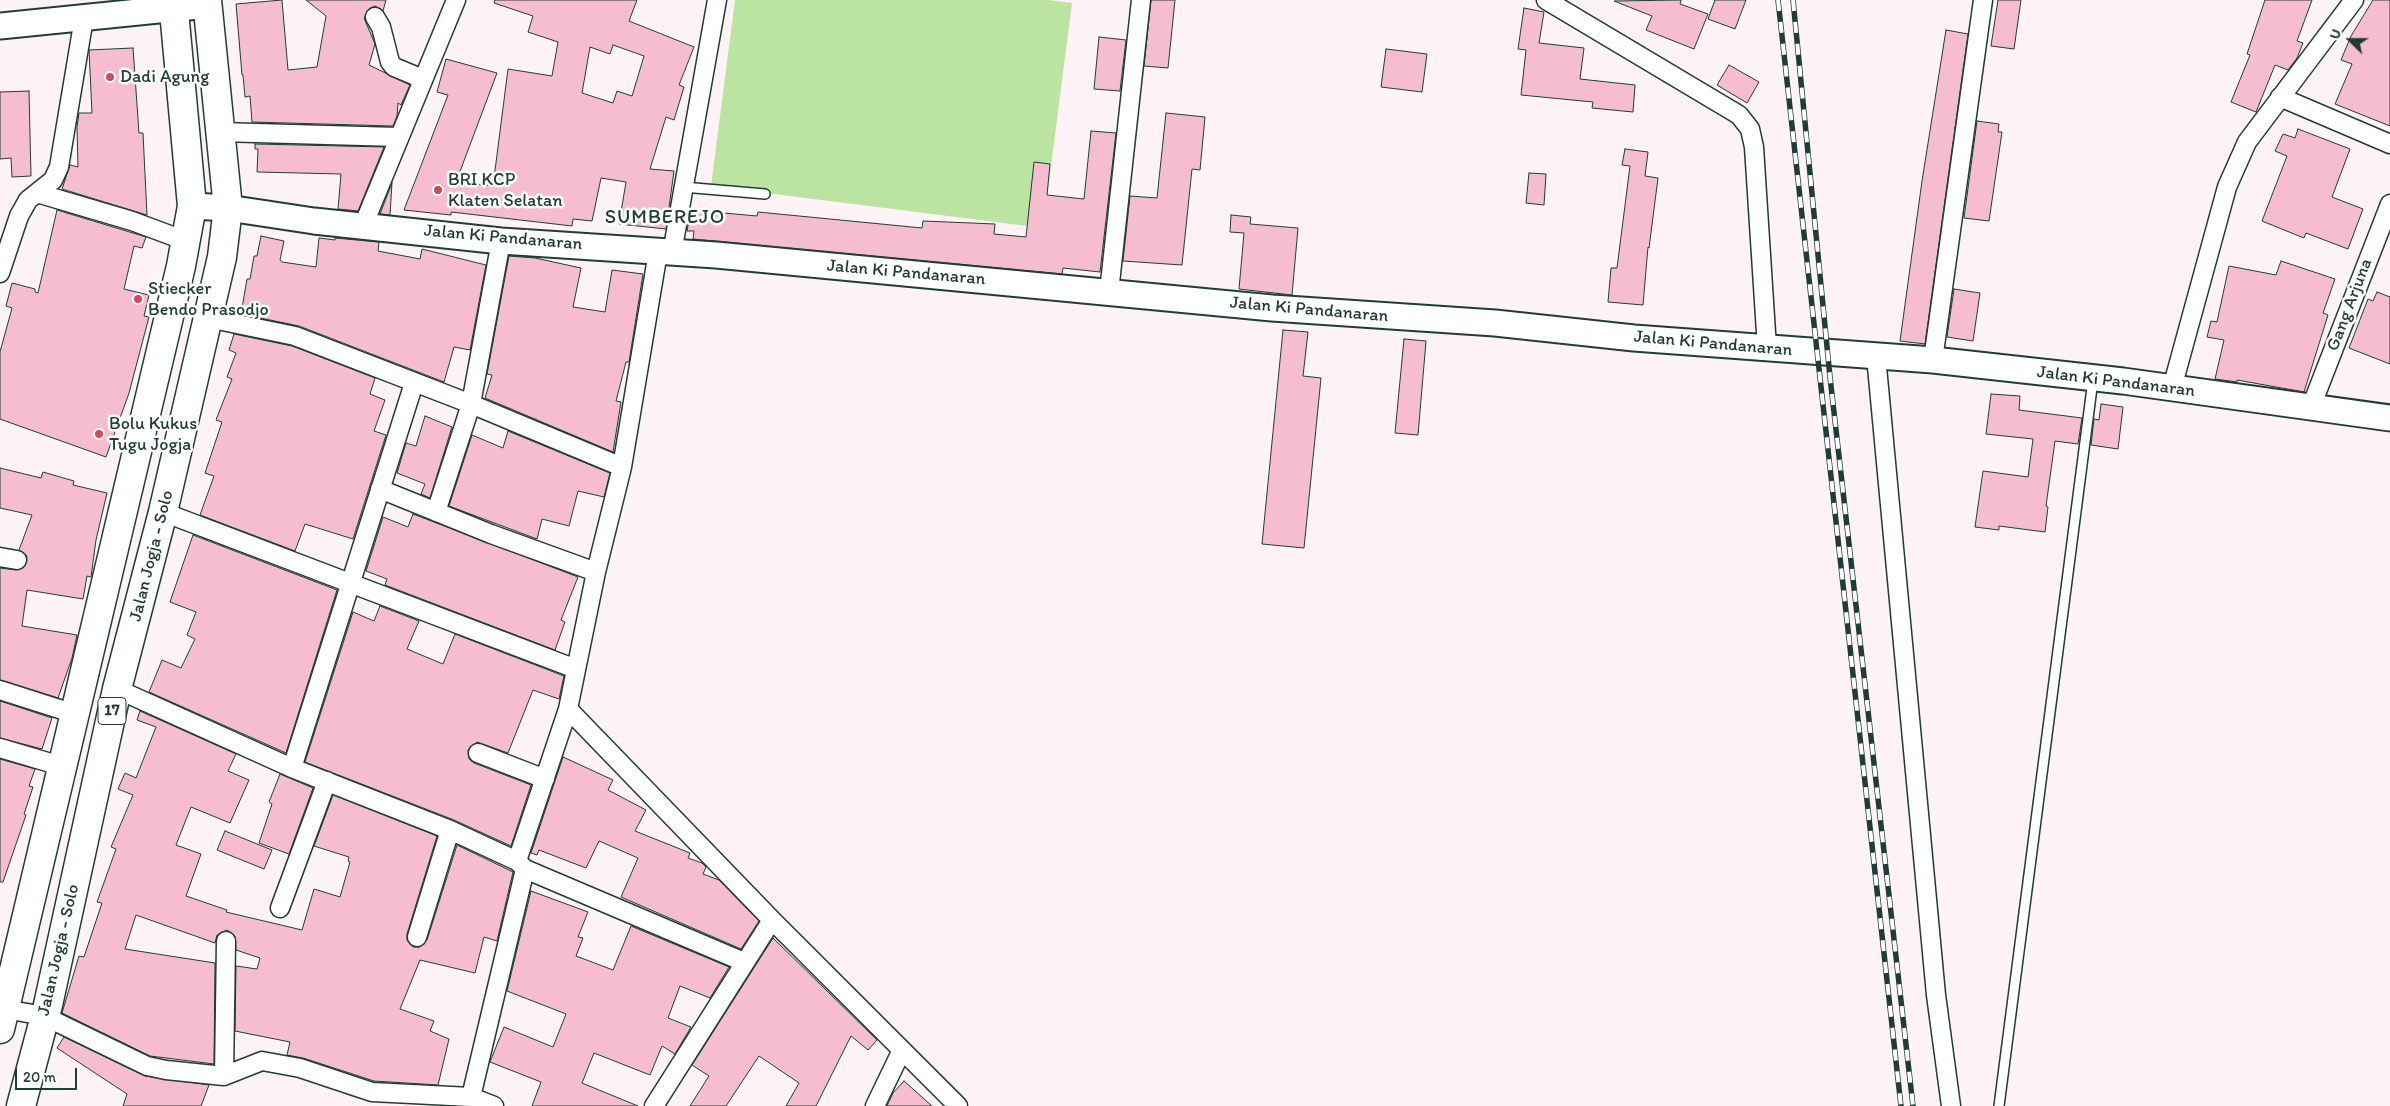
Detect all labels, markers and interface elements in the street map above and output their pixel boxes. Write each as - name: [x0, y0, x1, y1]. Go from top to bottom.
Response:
- north arrow: [2325, 15, 2375, 65]
- text: U: [2326, 27, 2345, 42]
- place label: Dadi Agung: [120, 66, 209, 88]
- marker: Dadi Agung: [104, 71, 116, 83]
- place label: BRI KCP Klaten Selatan: [448, 169, 562, 212]
- marker: BRI KCP Klaten Selatan: [432, 184, 444, 196]
- district label: SUMBEREJO: [603, 206, 727, 230]
- street label: Jalan Ki Pandanaran: [423, 220, 583, 256]
- street label: Jalan Ki Pandanaran: [826, 255, 986, 291]
- street label: Gang Arjuna: [2322, 256, 2378, 354]
- place label: Stiecker Bendo Prasodjo: [148, 278, 269, 320]
- street label: Jalan Ki Pandanaran: [1229, 292, 1389, 328]
- marker: Stiecker Bendo Prasodjo: [132, 293, 144, 305]
- street label: Jalan Ki Pandanaran: [1633, 326, 1793, 362]
- street label: Jalan Ki Pandanaran: [2036, 362, 2196, 402]
- place label: Bolu Kukus Tugu Jogja: [109, 413, 197, 456]
- marker: Bolu Kukus Tugu Jogja: [93, 428, 105, 440]
- street label: Jalan Jogja - Solo: [125, 488, 179, 624]
- road number: 17: [98, 698, 126, 724]
- street label: Jalan Jogja - Solo: [33, 882, 85, 1018]
- scale bar: [18, 1058, 80, 1090]
- text: 20 m: [23, 1068, 56, 1086]

